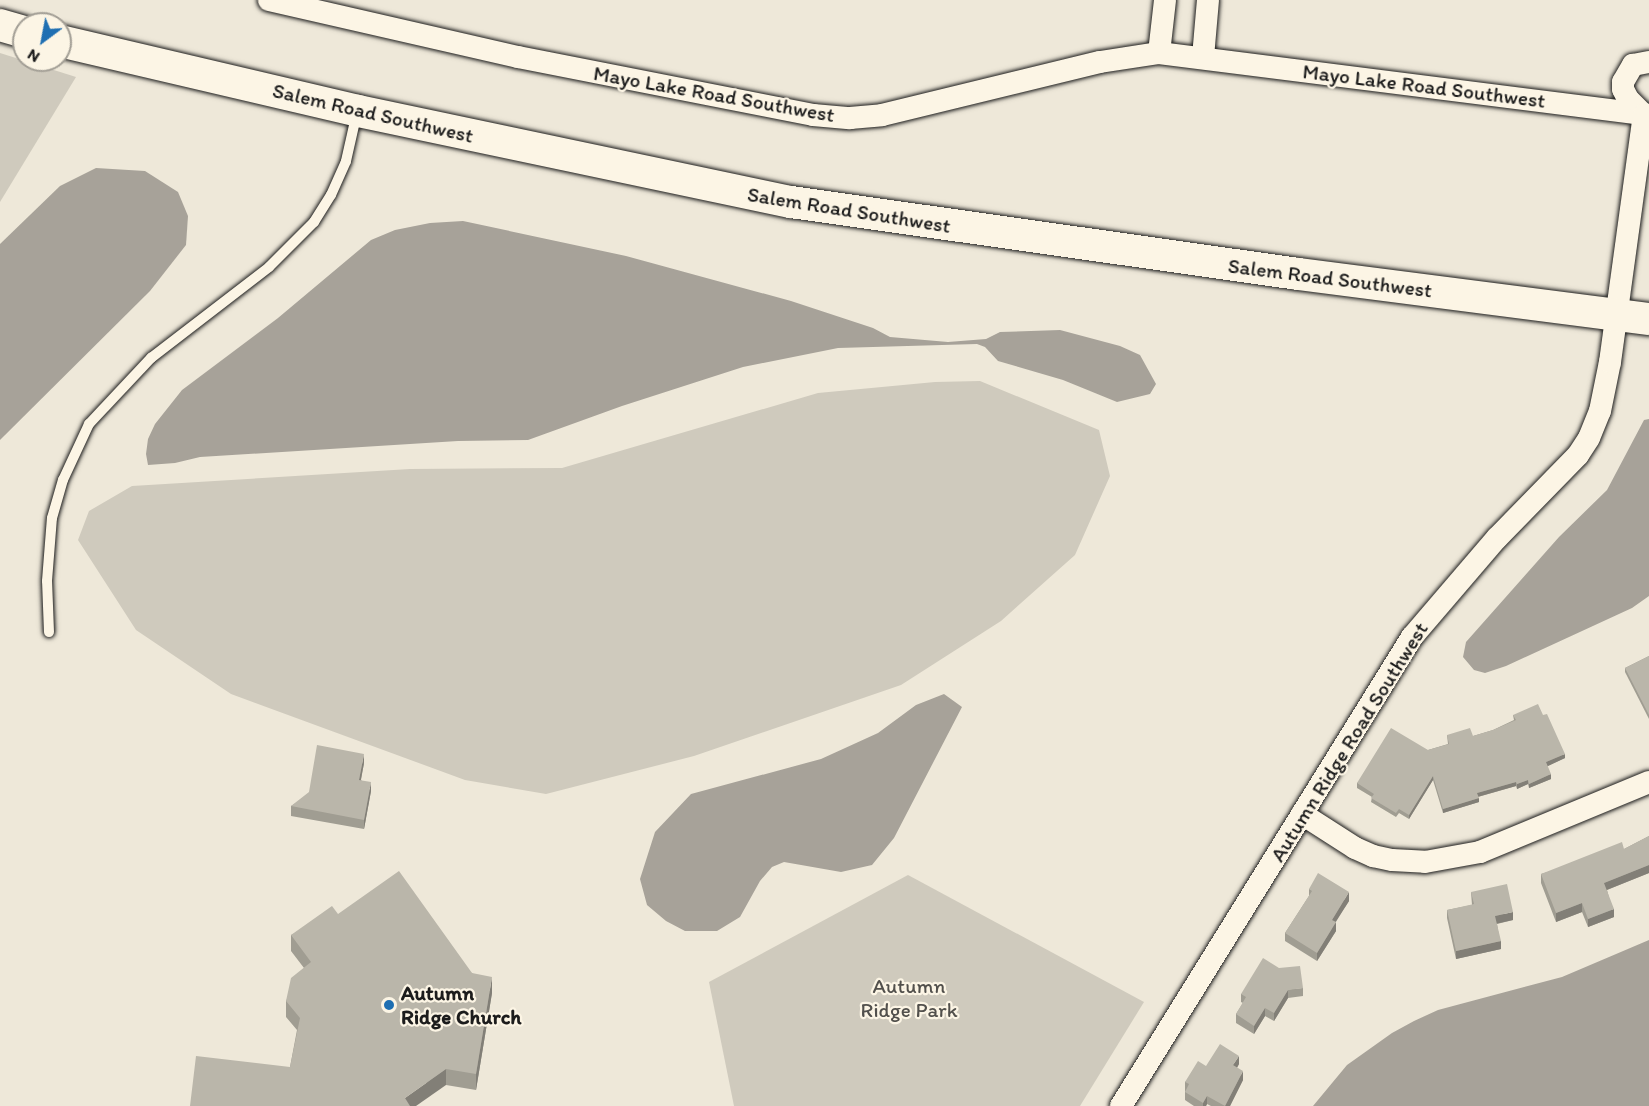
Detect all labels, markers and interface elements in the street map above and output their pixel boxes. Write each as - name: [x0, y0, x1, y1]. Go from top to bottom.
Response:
- north arrow: [12, 12, 72, 72]
- text: N: [24, 45, 43, 67]
- street label: Mayo Lake Road Southwest: [1301, 59, 1547, 113]
- street label: Mayo Lake Road Southwest: [592, 60, 836, 128]
- street label: Salem Road Southwest: [271, 78, 475, 148]
- street label: Salem Road Southwest: [746, 182, 952, 238]
- street label: Salem Road Southwest: [1227, 253, 1433, 303]
- street label: Autumn Ridge Road Southwest: [1265, 618, 1433, 866]
- park label: Autumn Ridge Park: [861, 973, 957, 1023]
- place label: Autumn Ridge Church: [401, 980, 521, 1030]
- marker: Autumn Ridge Church: [382, 998, 396, 1012]

